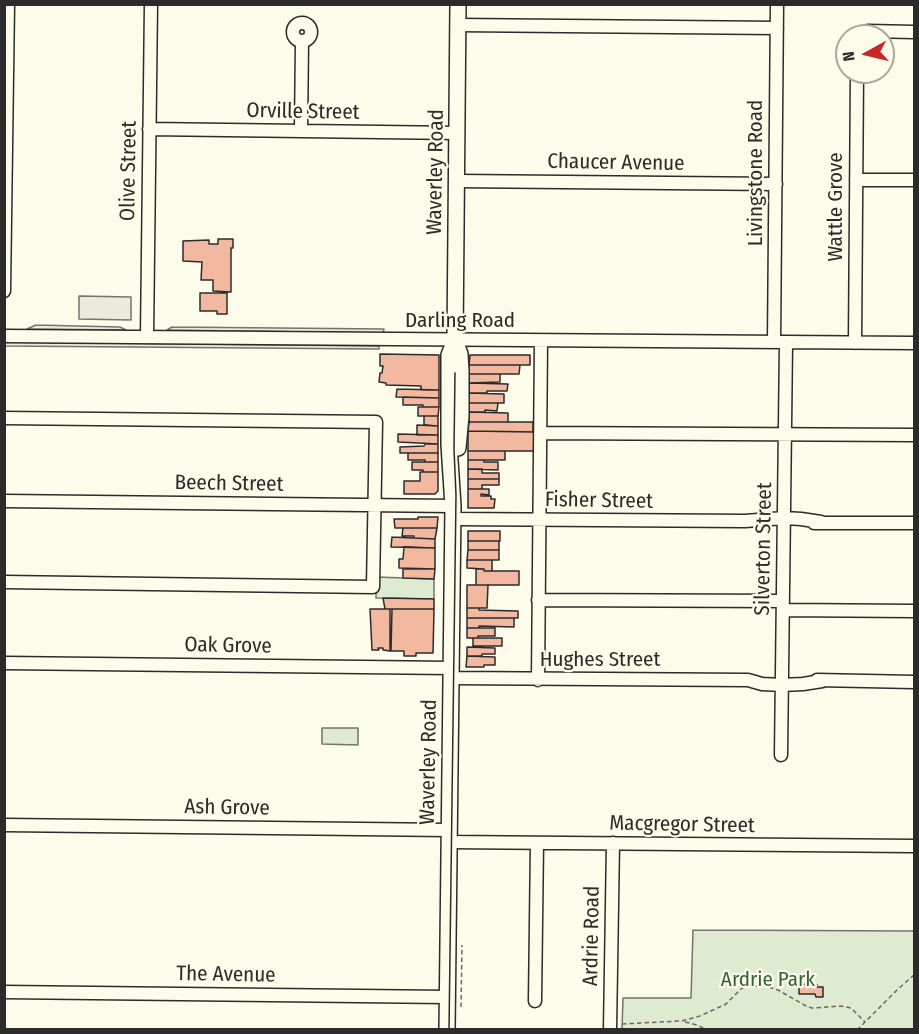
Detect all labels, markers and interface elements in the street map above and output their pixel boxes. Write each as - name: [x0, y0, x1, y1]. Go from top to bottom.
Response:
- north arrow: [835, 24, 895, 84]
- text: N: [839, 50, 859, 62]
- street label: Orville Street: [246, 98, 360, 126]
- street label: Livingstone Road: [743, 100, 769, 246]
- street label: Waverley Road: [422, 109, 450, 235]
- street label: Olive Street: [116, 121, 142, 221]
- street label: Chaucer Avenue: [547, 149, 685, 177]
- street label: Wattle Grove: [823, 152, 849, 262]
- street label: Darling Road: [405, 308, 515, 334]
- street label: Beech Street: [174, 470, 284, 498]
- street label: Silverton Street: [750, 482, 778, 616]
- street label: Fisher Street: [545, 487, 653, 515]
- street label: Oak Grove: [184, 633, 272, 659]
- street label: Hughes Street: [540, 647, 660, 673]
- street label: Waverley Road: [415, 699, 443, 825]
- street label: Ash Grove: [184, 795, 270, 821]
- street label: Macgregor Street: [609, 811, 755, 839]
- street label: Ardrie Road: [579, 886, 605, 986]
- street label: The Avenue: [176, 962, 276, 988]
- park label: Ardrie Park: [721, 967, 815, 993]

